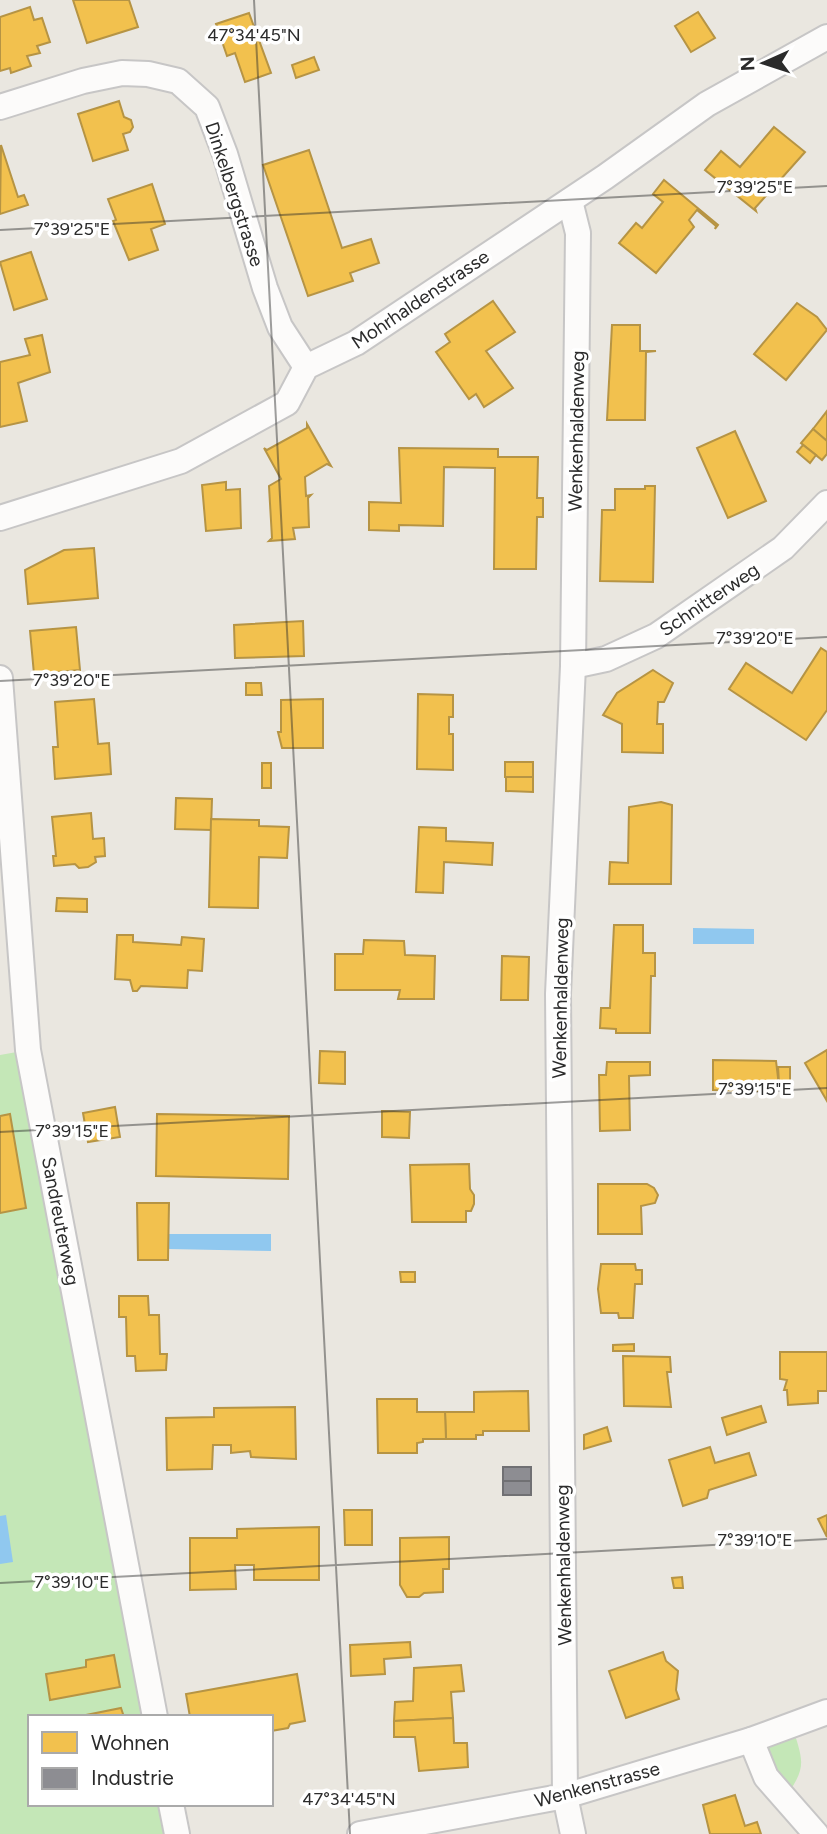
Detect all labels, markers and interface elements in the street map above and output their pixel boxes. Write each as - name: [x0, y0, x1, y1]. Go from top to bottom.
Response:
- text: 47°34'45"N: [207, 24, 301, 46]
- north arrow: [729, 28, 799, 98]
- text: N: [736, 56, 759, 72]
- street label: Dinkelbergstrasse: [200, 119, 269, 269]
- text: 7°39'25"E: [717, 176, 793, 198]
- text: 7°39'25"E: [34, 218, 110, 240]
- street label: Mohrhaldenstrasse: [347, 245, 493, 354]
- street label: Wenkenhaldenweg: [564, 350, 589, 512]
- street label: Schnitterweg: [655, 558, 763, 641]
- text: 7°39'20"E: [716, 627, 794, 649]
- text: 7°39'20"E: [33, 669, 111, 691]
- street label: Wenkenhaldenweg: [548, 917, 573, 1079]
- text: 7°39'15"E: [718, 1078, 792, 1100]
- text: 7°39'15"E: [35, 1120, 109, 1142]
- street label: Sandreuterweg: [37, 1155, 84, 1287]
- street label: Wenkenhaldenweg: [551, 1484, 576, 1646]
- text: 7°39'10"E: [717, 1529, 793, 1551]
- text: 7°39'10"E: [34, 1571, 110, 1593]
- legend: [28, 1715, 273, 1806]
- text: Wohnen: [91, 1730, 169, 1755]
- street label: Wenkenstrasse: [532, 1757, 662, 1812]
- text: Industrie: [91, 1765, 174, 1790]
- text: 47°34'45"N: [302, 1788, 396, 1810]

